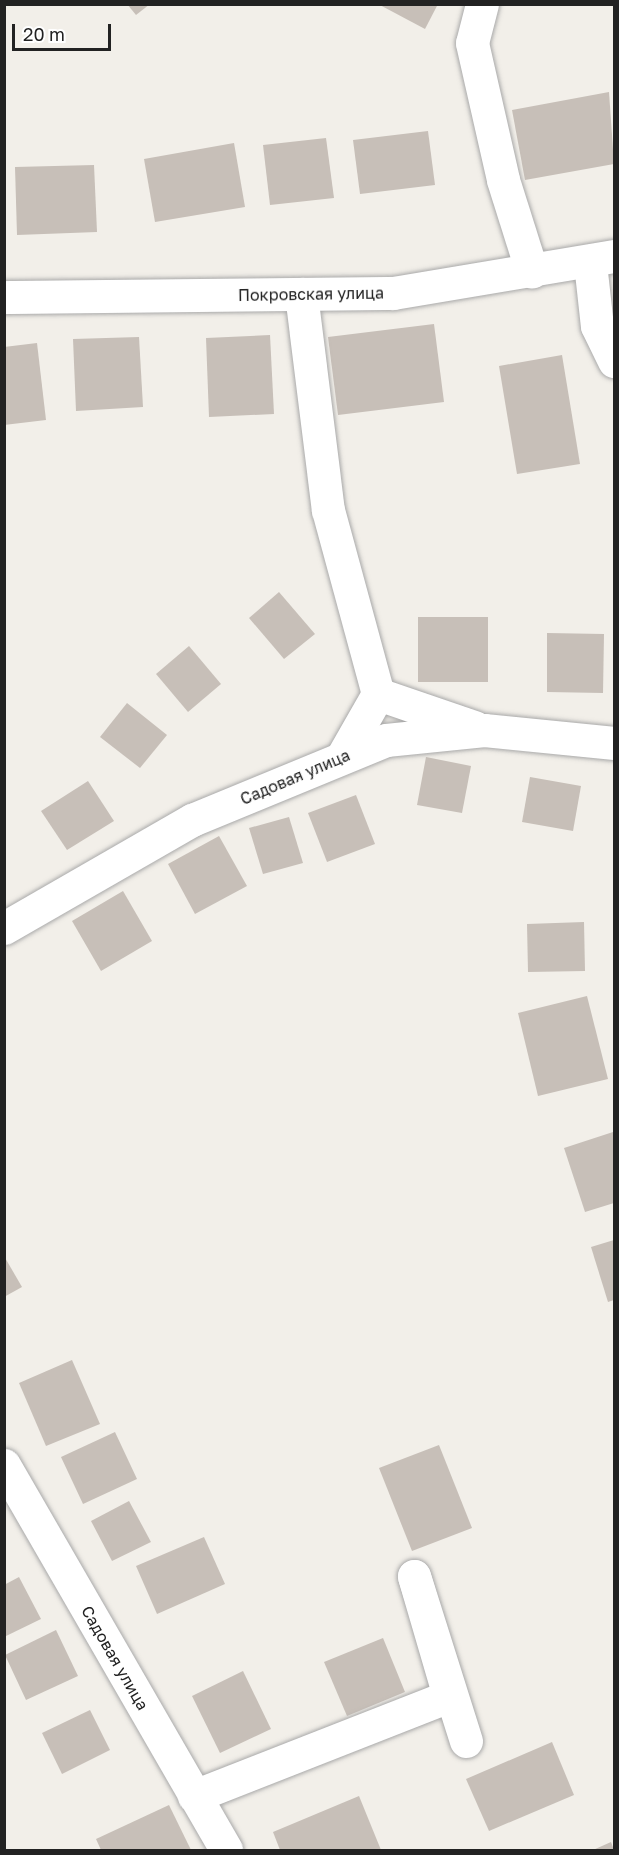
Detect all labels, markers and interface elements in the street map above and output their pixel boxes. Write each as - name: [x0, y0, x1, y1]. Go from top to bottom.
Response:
- scale bar: [15, 12, 114, 50]
- text: 20 m: [23, 23, 65, 45]
- street label: Покровская улица: [238, 283, 384, 305]
- street label: Садовая улица: [237, 745, 353, 809]
- street label: Садовая улица: [77, 1602, 153, 1714]

